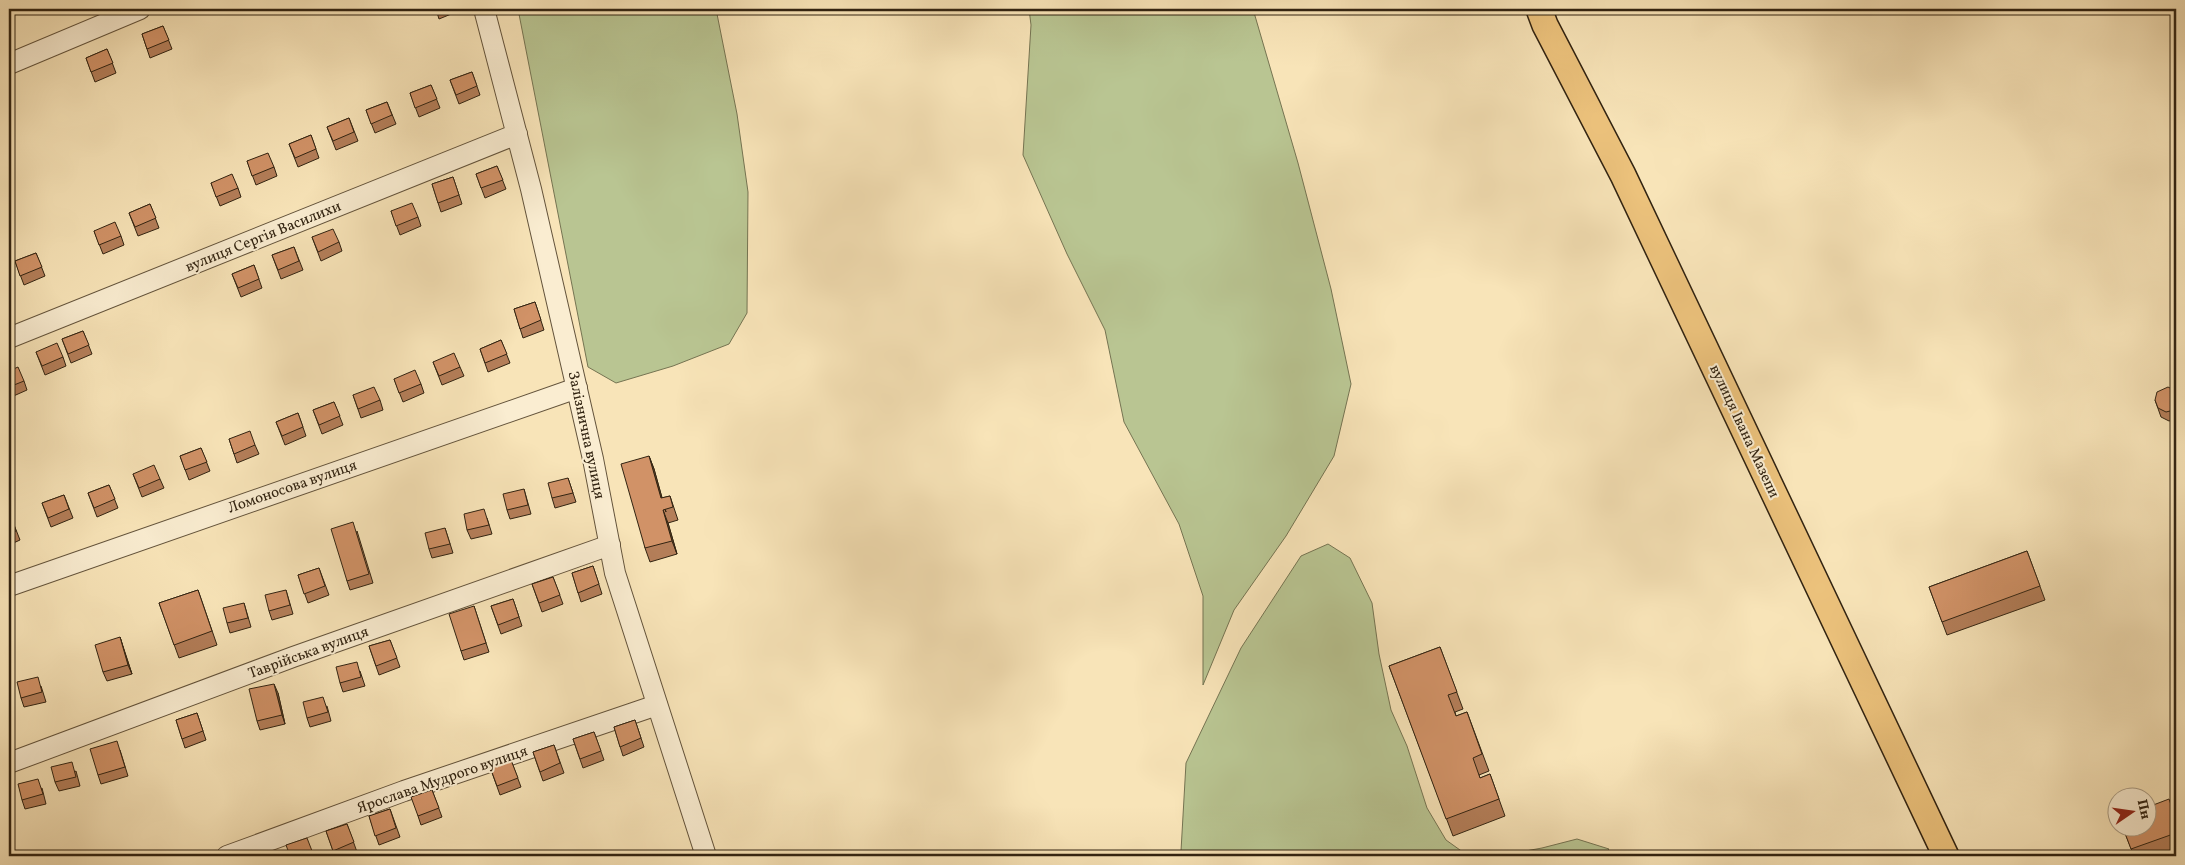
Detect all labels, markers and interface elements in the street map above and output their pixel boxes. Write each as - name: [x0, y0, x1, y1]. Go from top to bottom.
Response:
- street label: вулиця Сергія Василихи: [182, 196, 345, 278]
- street label: вулиця Івана Мазепи: [1703, 361, 1784, 502]
- street label: Залізнична вулиця: [562, 369, 609, 501]
- street label: Ломоносова вулиця: [225, 455, 360, 519]
- street label: Таврійська вулиця: [245, 622, 372, 685]
- street label: Ярослава Мудрого вулиця: [354, 741, 531, 820]
- north arrow: [2108, 788, 2158, 838]
- text: Пн: [2132, 798, 2155, 821]

